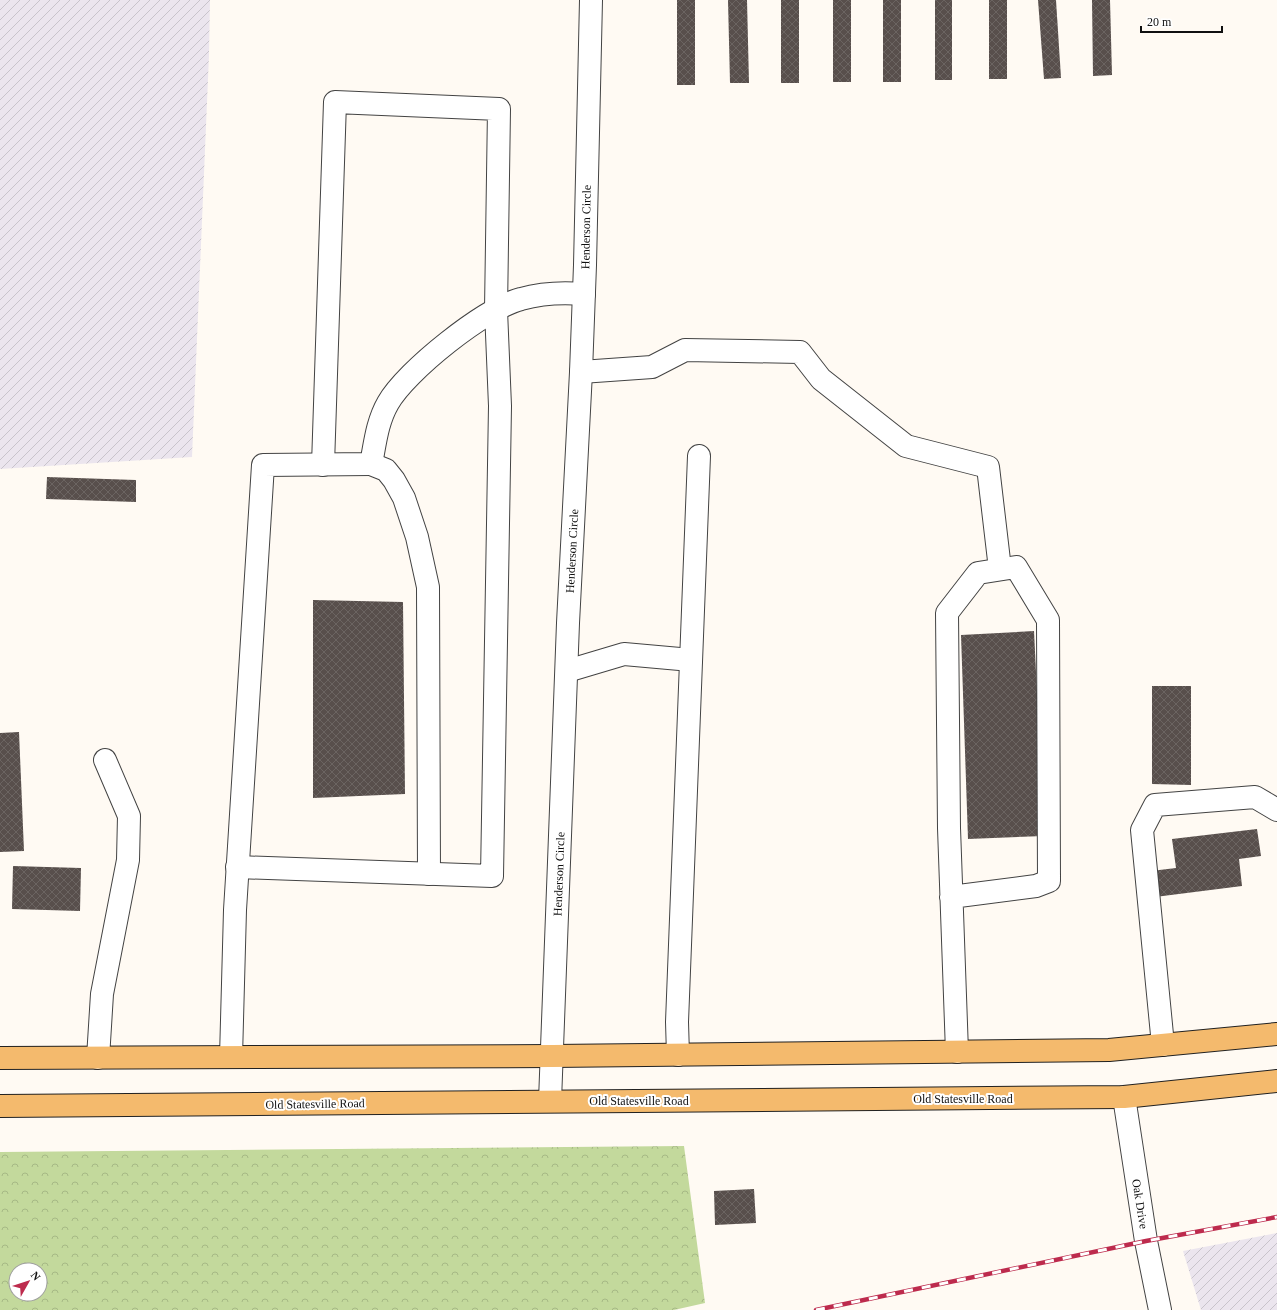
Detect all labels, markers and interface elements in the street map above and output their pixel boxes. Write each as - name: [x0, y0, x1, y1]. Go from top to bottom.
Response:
- scale bar: [1141, 8, 1222, 34]
- text: 20 m: [1147, 15, 1172, 29]
- street label: Henderson Circle: [578, 185, 594, 269]
- street label: Henderson Circle: [563, 509, 581, 593]
- street label: Henderson Circle: [551, 832, 567, 916]
- street label: Old Statesville Road: [913, 1092, 1013, 1106]
- street label: Old Statesville Road: [589, 1094, 689, 1108]
- street label: Old Statesville Road: [265, 1096, 365, 1112]
- street label: Oak Drive: [1129, 1178, 1151, 1230]
- north arrow: [8, 1262, 48, 1302]
- text: N: [29, 1269, 43, 1283]

